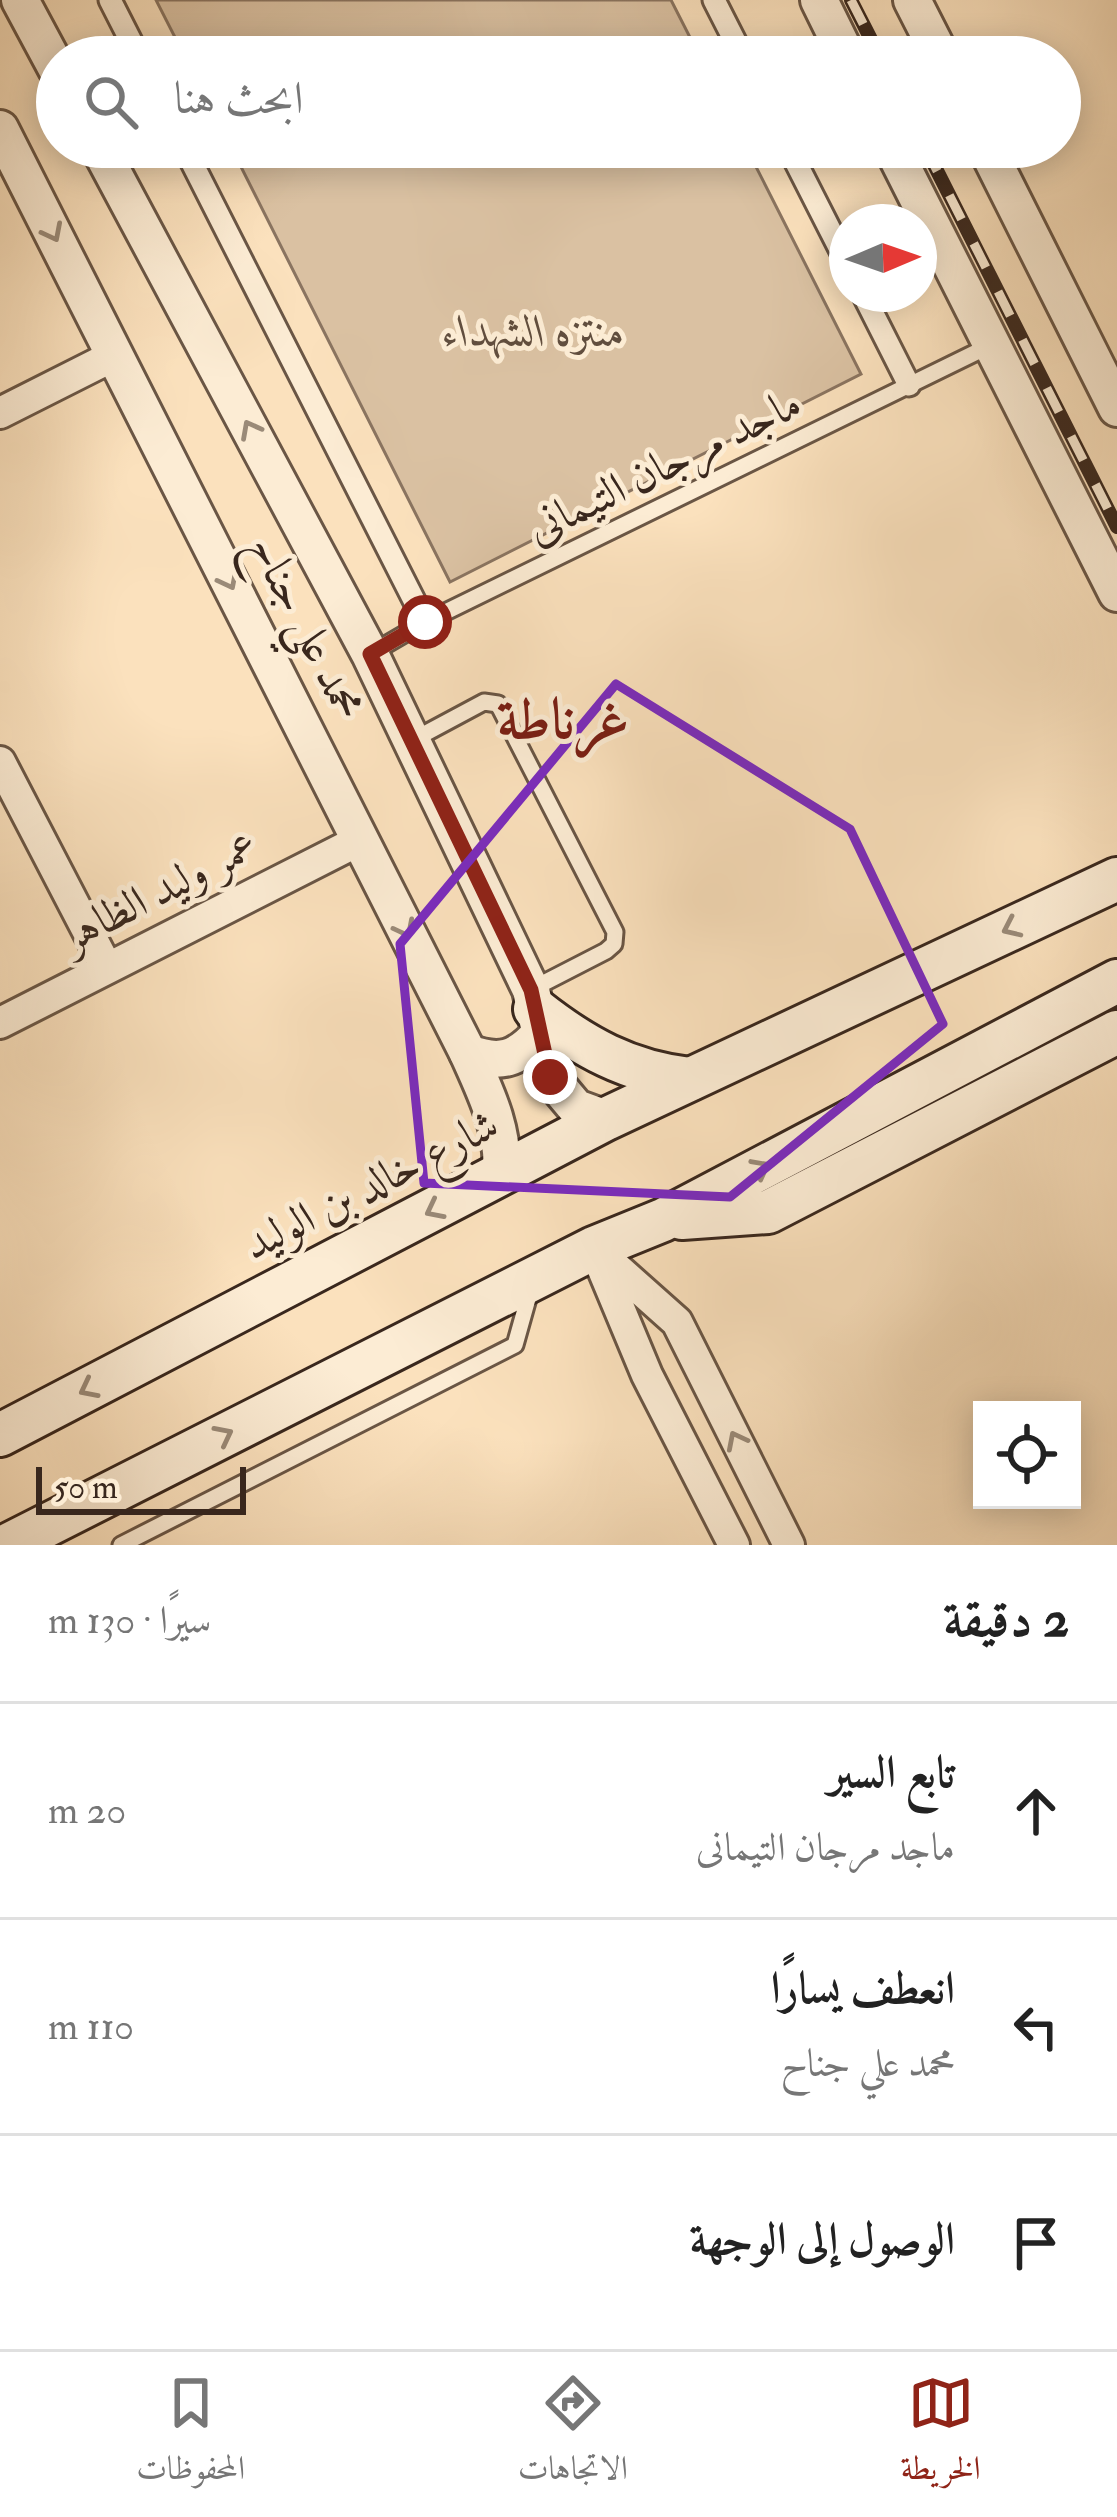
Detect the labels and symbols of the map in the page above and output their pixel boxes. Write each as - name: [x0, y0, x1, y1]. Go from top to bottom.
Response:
- north arrow: [829, 204, 937, 312]
- one-way arrow: [38, 221, 62, 242]
- park label: منتزه الشهداء: [443, 304, 625, 360]
- street label: ماجد مرجان التيمانى: [517, 375, 812, 559]
- one-way arrow: [241, 421, 264, 442]
- street label: محمد علي جناح: [223, 525, 377, 736]
- one-way arrow: [215, 569, 239, 590]
- route start: [398, 595, 452, 649]
- district label: غرناطة: [497, 684, 629, 759]
- street label: عمر وليد الظاهر: [49, 818, 267, 966]
- one-way arrow: [1002, 914, 1023, 938]
- one-way arrow: [391, 917, 415, 938]
- route end: [523, 1050, 577, 1104]
- street label: شارع خالد بن الوليد: [234, 1097, 512, 1280]
- one-way arrow: [749, 1159, 770, 1182]
- one-way arrow: [425, 1196, 447, 1219]
- one-way arrow: [78, 1375, 100, 1398]
- one-way arrow: [212, 1427, 234, 1450]
- one-way arrow: [728, 1431, 751, 1453]
- scale bar: [36, 1461, 246, 1514]

